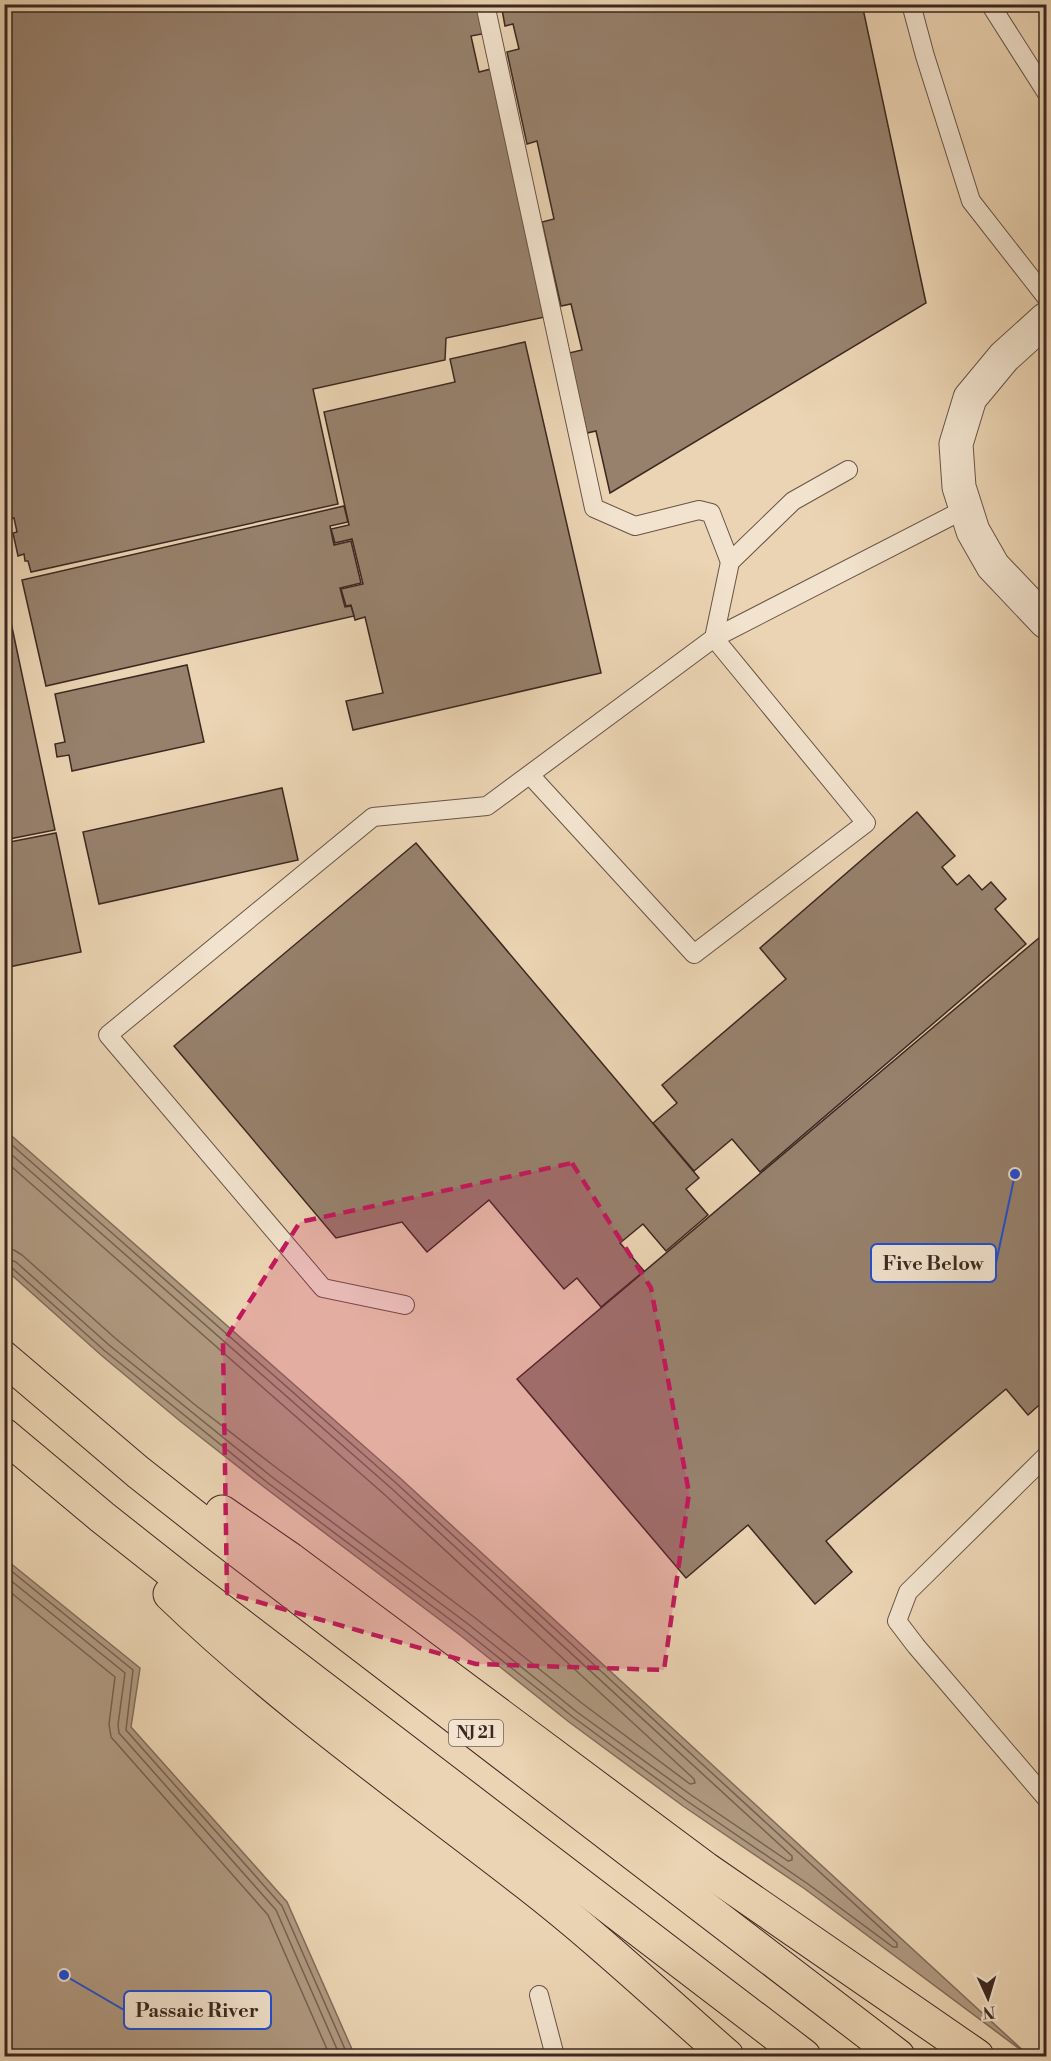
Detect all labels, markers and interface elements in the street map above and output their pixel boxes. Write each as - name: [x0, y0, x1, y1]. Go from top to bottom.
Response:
- callout: Five Below: [871, 1244, 996, 1282]
- text: Five Below: [883, 1252, 985, 1277]
- road number: NJ 21: [449, 1720, 503, 1746]
- north arrow: [958, 1968, 1018, 2028]
- callout: Passaic River: [124, 1991, 271, 2029]
- text: Passaic River: [135, 1999, 259, 2024]
- text: N: [982, 2002, 996, 2022]

